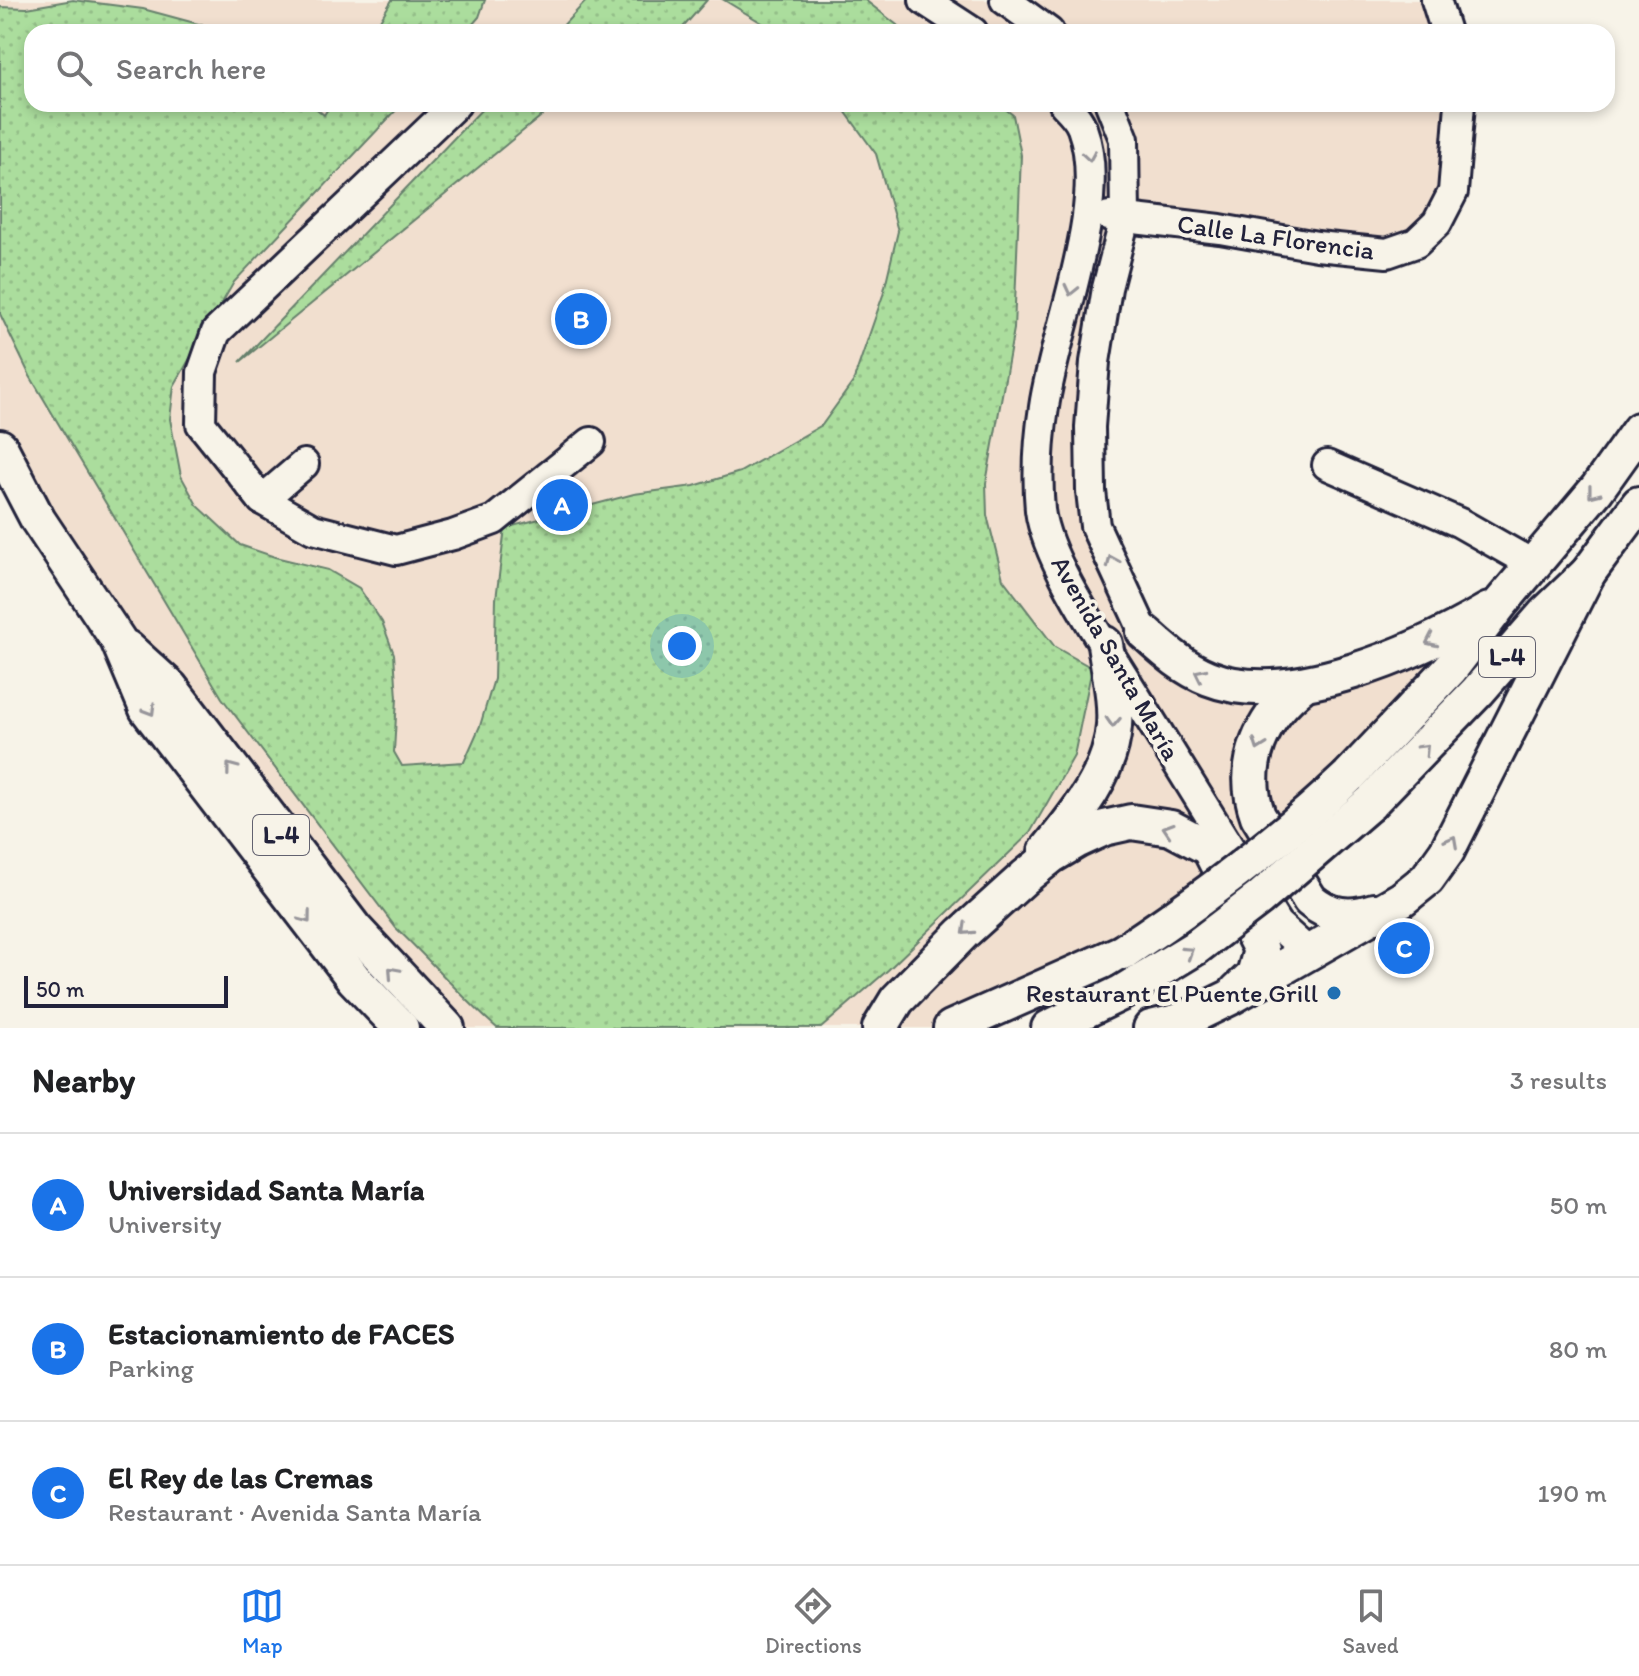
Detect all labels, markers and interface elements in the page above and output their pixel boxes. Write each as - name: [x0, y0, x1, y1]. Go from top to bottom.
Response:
- search box: [24, 24, 1615, 112]
- icon: search: [52, 46, 96, 90]
- text: Search here: [116, 50, 266, 87]
- one-way arrow: [1079, 149, 1096, 162]
- street label: Calle La Florencia: [1175, 207, 1377, 267]
- one-way arrow: [1063, 283, 1080, 297]
- pin: B: [555, 289, 607, 349]
- pin: A: [536, 475, 588, 535]
- one-way arrow: [1589, 484, 1603, 499]
- street label: Avenida Santa María: [1044, 550, 1188, 766]
- one-way arrow: [1105, 555, 1121, 570]
- your location: [662, 626, 702, 666]
- one-way arrow: [1425, 631, 1440, 647]
- road number: L-4: [1479, 637, 1535, 677]
- one-way arrow: [1194, 668, 1209, 684]
- one-way arrow: [140, 702, 155, 716]
- one-way arrow: [1105, 715, 1122, 728]
- one-way arrow: [1252, 737, 1268, 751]
- one-way arrow: [1414, 744, 1429, 758]
- one-way arrow: [227, 763, 241, 777]
- road number: L-4: [253, 815, 309, 855]
- one-way arrow: [1162, 822, 1176, 838]
- one-way arrow: [1442, 834, 1457, 849]
- one-way arrow: [297, 909, 311, 924]
- pin: C: [1378, 918, 1430, 978]
- one-way arrow: [962, 920, 977, 934]
- one-way arrow: [1179, 947, 1194, 962]
- one-way arrow: [389, 966, 403, 981]
- scale bar: [24, 972, 228, 1008]
- text: 50 m: [36, 976, 85, 1003]
- place label: Restaurant El Puente Grill: [1026, 977, 1318, 1009]
- marker: Restaurant El Puente Grill: [1325, 984, 1343, 1002]
- text: Nearby: [32, 1060, 135, 1101]
- text: 3 results: [1510, 1064, 1607, 1096]
- text: Universidad Santa María: [108, 1171, 425, 1208]
- text: A: [50, 1189, 66, 1221]
- text: 50 m: [1550, 1189, 1607, 1221]
- text: University: [108, 1208, 222, 1240]
- text: Estacionamiento de FACES: [108, 1315, 455, 1352]
- text: B: [50, 1333, 66, 1365]
- text: 80 m: [1549, 1333, 1607, 1365]
- text: Parking: [108, 1352, 194, 1384]
- text: El Rey de las Cremas: [108, 1459, 373, 1496]
- text: C: [50, 1477, 66, 1509]
- text: 190 m: [1538, 1477, 1607, 1509]
- text: Restaurant · Avenida Santa María: [108, 1496, 482, 1528]
- tab: Map: [240, 1584, 284, 1659]
- tab: Directions: [765, 1584, 862, 1659]
- tab: Saved: [1342, 1584, 1399, 1659]

